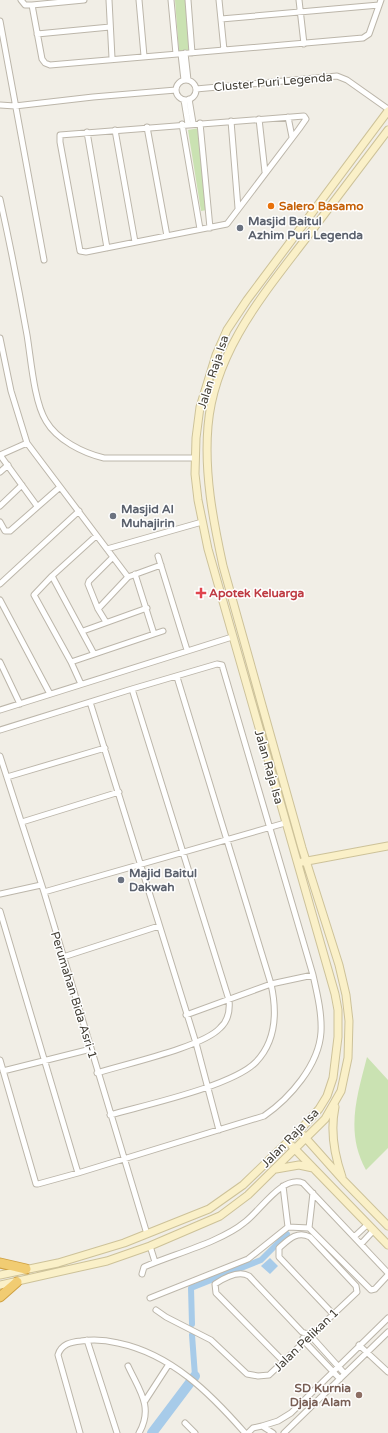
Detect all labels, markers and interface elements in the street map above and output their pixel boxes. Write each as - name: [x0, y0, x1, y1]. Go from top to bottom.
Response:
- street label: Cluster Puri Legenda: [213, 70, 333, 94]
- place label: Salero Basamo: [279, 199, 364, 213]
- marker: Salero Basamo: [266, 201, 276, 211]
- place label: Masjid Baitul Azhim Puri Legenda: [248, 214, 363, 243]
- marker: Masjid Baitul Azhim Puri Legenda: [235, 223, 245, 233]
- street label: Jalan Raja Isa: [195, 333, 231, 411]
- place label: Masjid Al Muhajirin: [121, 502, 175, 531]
- marker: Masjid Al Muhajirin: [108, 511, 118, 521]
- place label: Apotek Keluarga: [209, 586, 305, 601]
- marker: Apotek Keluarga: [196, 588, 206, 598]
- street label: Jalan Raja Isa: [252, 728, 286, 806]
- place label: Majid Baitul Dakwah: [129, 866, 197, 894]
- marker: Majid Baitul Dakwah: [116, 875, 126, 885]
- street label: Perumahan Bida Asri-1: [48, 930, 100, 1060]
- street label: Jalan Raja Isa: [258, 1106, 322, 1170]
- street label: Jalan Pelikan 1: [271, 1306, 341, 1374]
- place label: SD Kurnia Djaja Alam: [290, 1381, 351, 1410]
- marker: SD Kurnia Djaja Alam: [354, 1390, 364, 1400]

